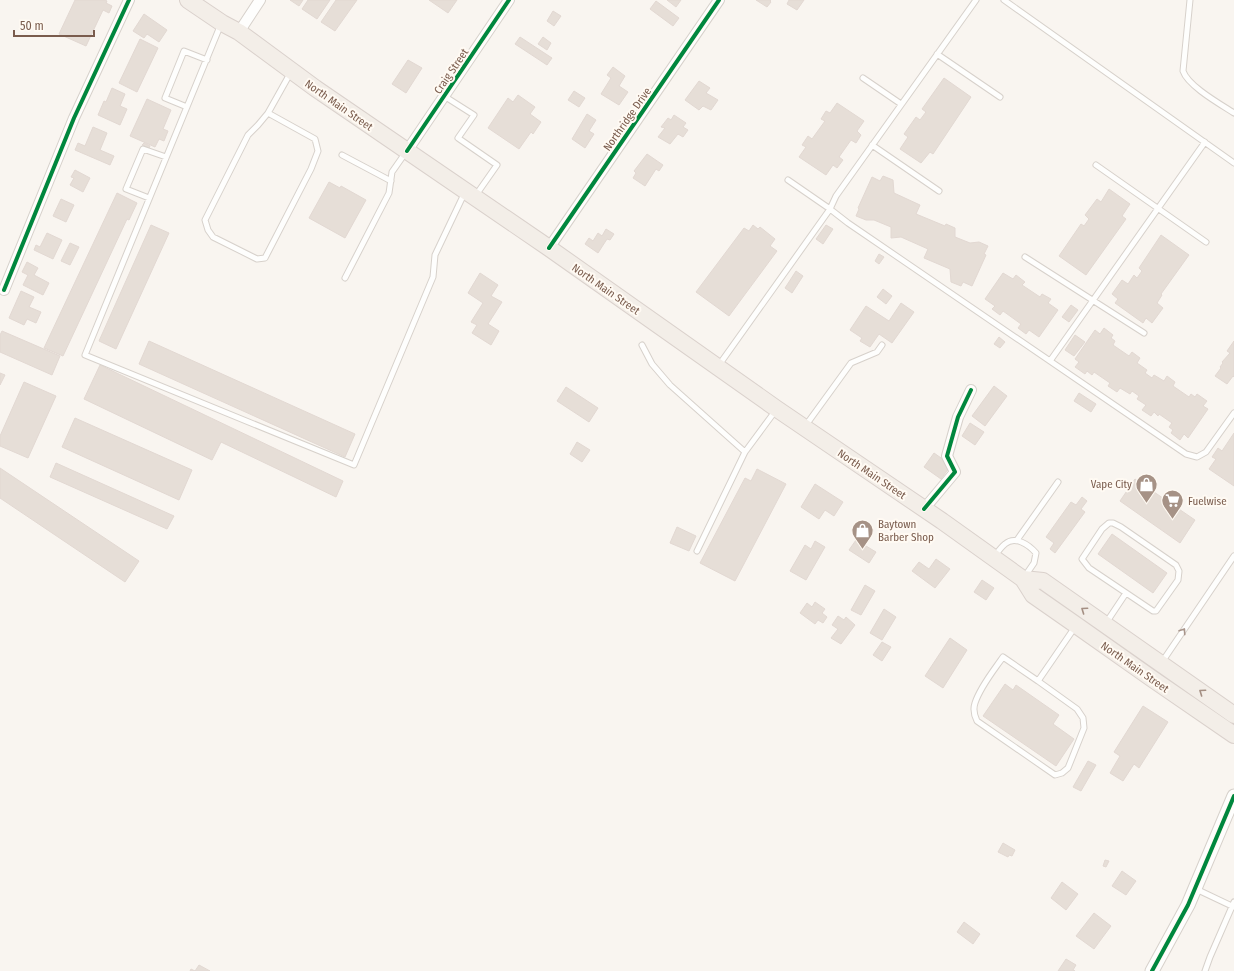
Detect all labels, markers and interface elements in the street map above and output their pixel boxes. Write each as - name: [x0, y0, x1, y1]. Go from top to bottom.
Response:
- scale bar: [14, 12, 94, 38]
- text: 50 m: [20, 19, 44, 33]
- street label: Craig Street: [432, 46, 472, 96]
- street label: North Main Street: [302, 77, 375, 134]
- street label: Northridge Drive: [601, 85, 654, 154]
- street label: North Main Street: [569, 261, 642, 318]
- street label: North Main Street: [835, 447, 909, 502]
- shop icon: Vape City: [1134, 471, 1160, 504]
- place label: Vape City: [1091, 478, 1132, 491]
- supermarket icon: Fuelwise: [1159, 488, 1185, 521]
- place label: Fuelwise: [1188, 495, 1227, 508]
- shop icon: Baytown Barber Shop: [850, 517, 876, 550]
- place label: Baytown Barber Shop: [878, 518, 934, 544]
- one-way arrow: [1082, 608, 1089, 615]
- one-way arrow: [1178, 628, 1186, 635]
- street label: North Main Street: [1098, 639, 1171, 696]
- one-way arrow: [1200, 690, 1207, 697]

